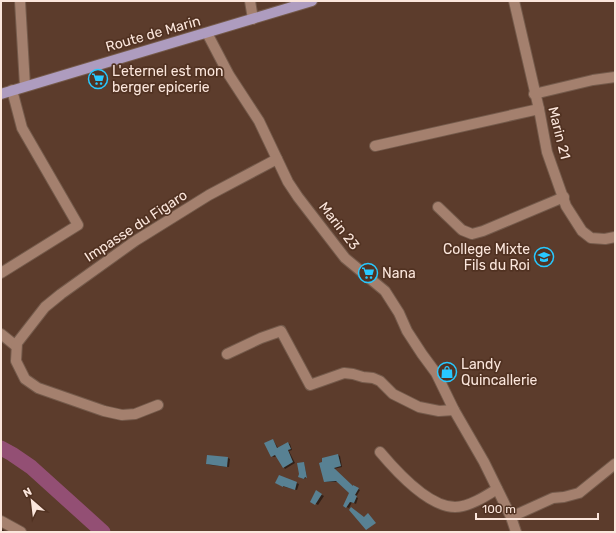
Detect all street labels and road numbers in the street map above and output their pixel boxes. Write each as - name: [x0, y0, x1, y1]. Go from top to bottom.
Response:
- street label: Route de Marin: [104, 12, 202, 56]
- street label: Marin 21: [544, 105, 574, 161]
- street label: Impasse du Figaro: [81, 186, 191, 266]
- street label: Marin 23: [315, 199, 363, 253]

